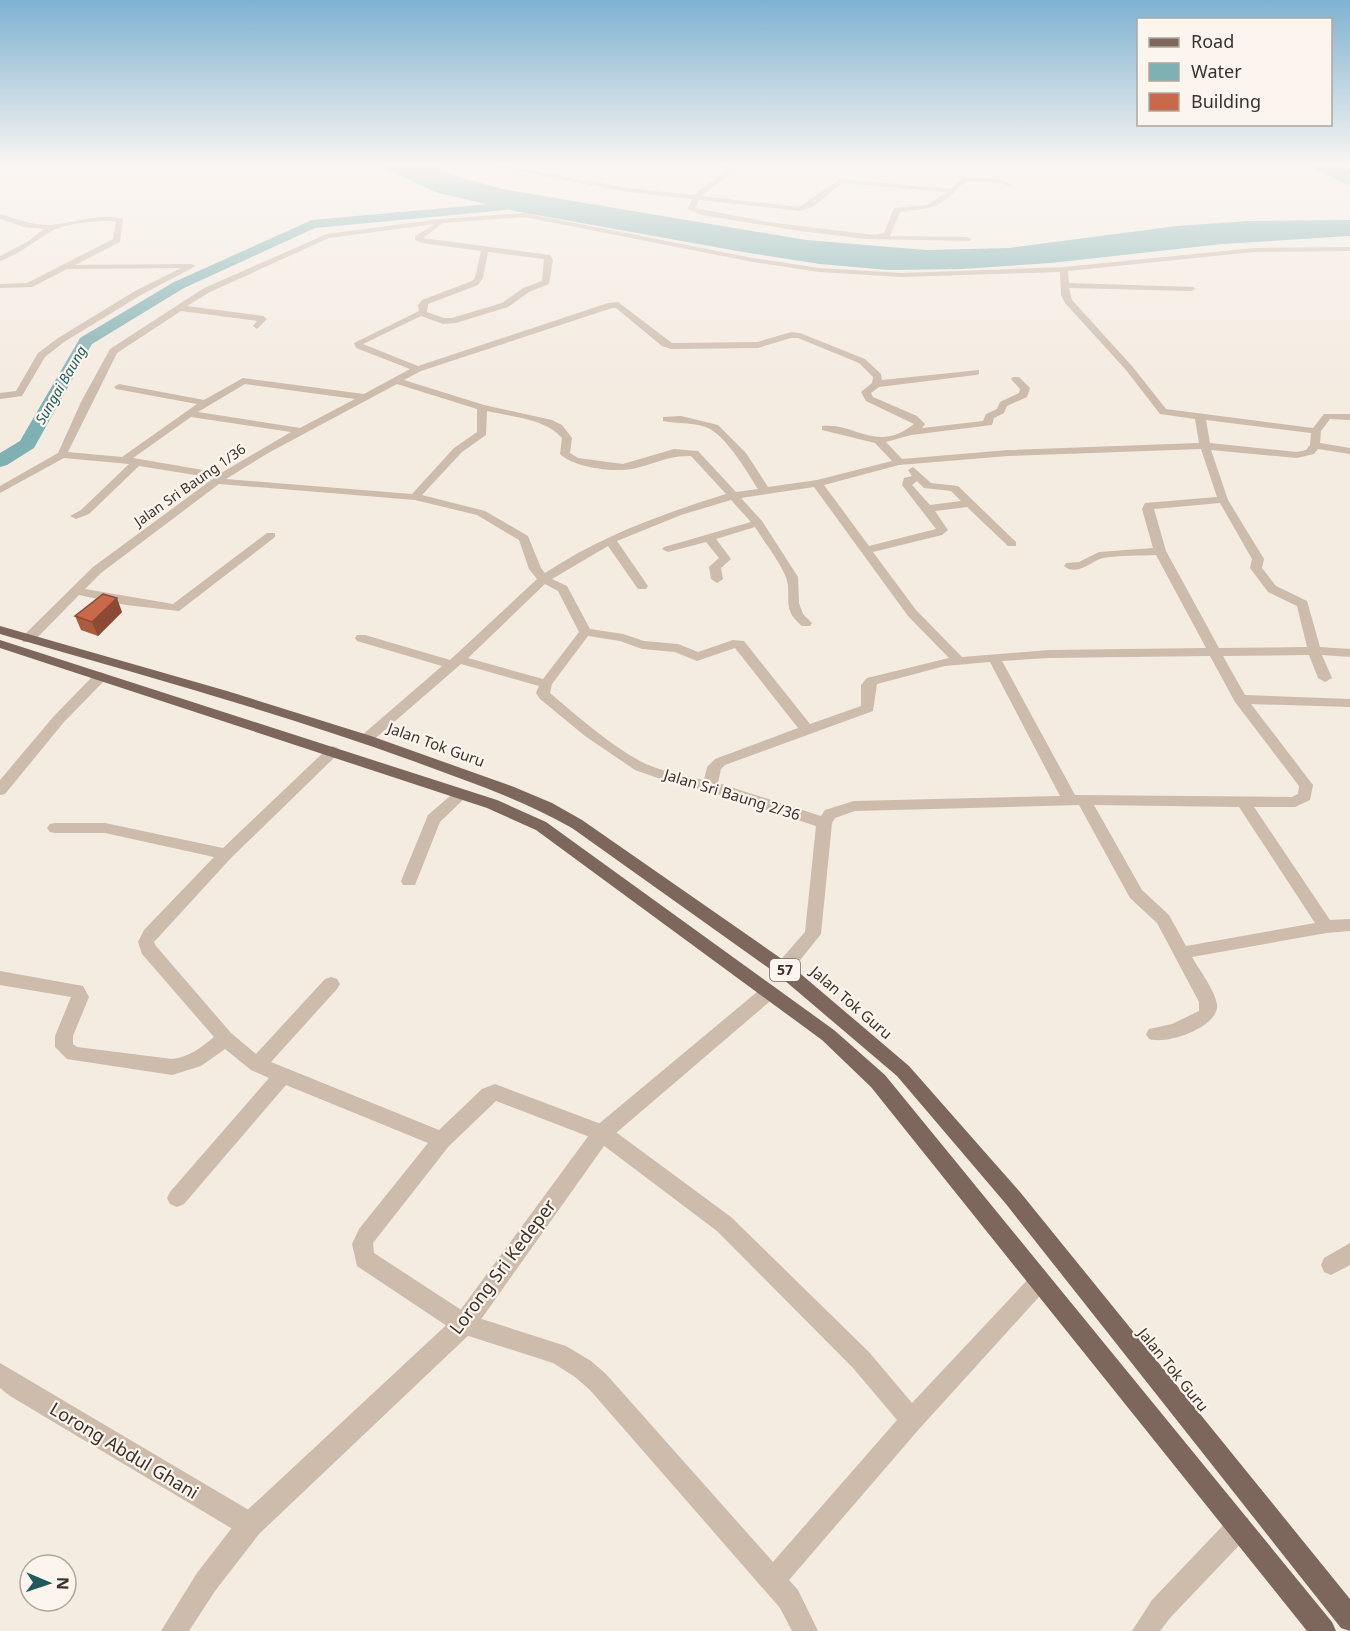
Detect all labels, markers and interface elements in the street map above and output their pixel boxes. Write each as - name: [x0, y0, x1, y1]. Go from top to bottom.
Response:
- legend: [1137, 18, 1332, 126]
- text: Road: [1191, 29, 1234, 53]
- text: Water: [1191, 59, 1242, 83]
- text: Building: [1191, 89, 1261, 113]
- water label: Sungai Baung: [31, 342, 91, 427]
- street label: Jalan Sri Baung 1/36: [129, 439, 249, 531]
- street label: Jalan Tok Guru: [383, 717, 488, 771]
- street label: Jalan Sri Baung 2/36: [660, 763, 803, 824]
- road number: 57: [770, 959, 800, 981]
- street label: Jalan Tok Guru: [805, 960, 897, 1043]
- street label: Lorong Sri Kedeper: [444, 1194, 561, 1339]
- street label: Jalan Tok Guru: [1133, 1322, 1214, 1415]
- street label: Lorong Abdul Ghani: [46, 1396, 203, 1504]
- north arrow: [18, 1553, 78, 1613]
- text: N: [52, 1577, 74, 1590]

